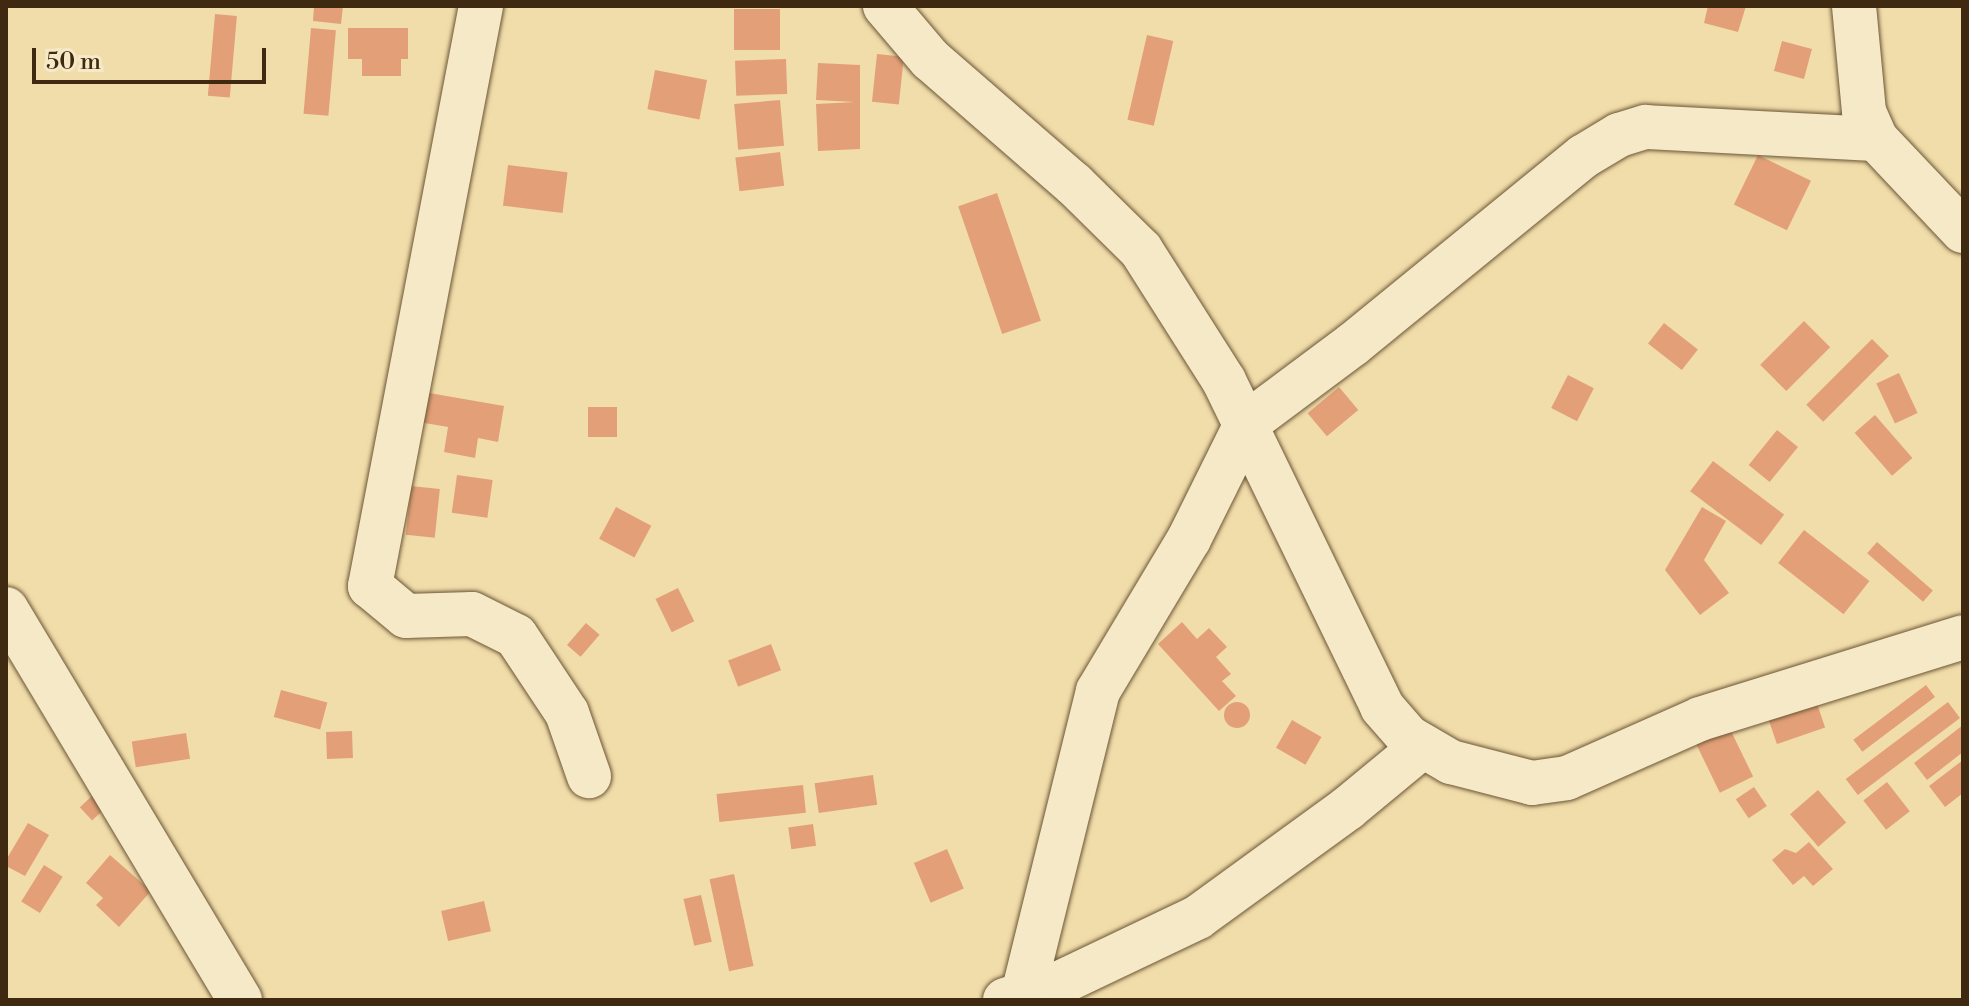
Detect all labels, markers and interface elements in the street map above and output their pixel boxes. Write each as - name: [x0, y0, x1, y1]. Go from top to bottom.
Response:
- scale bar: [36, 32, 270, 82]
- text: 50 m: [46, 47, 101, 77]

